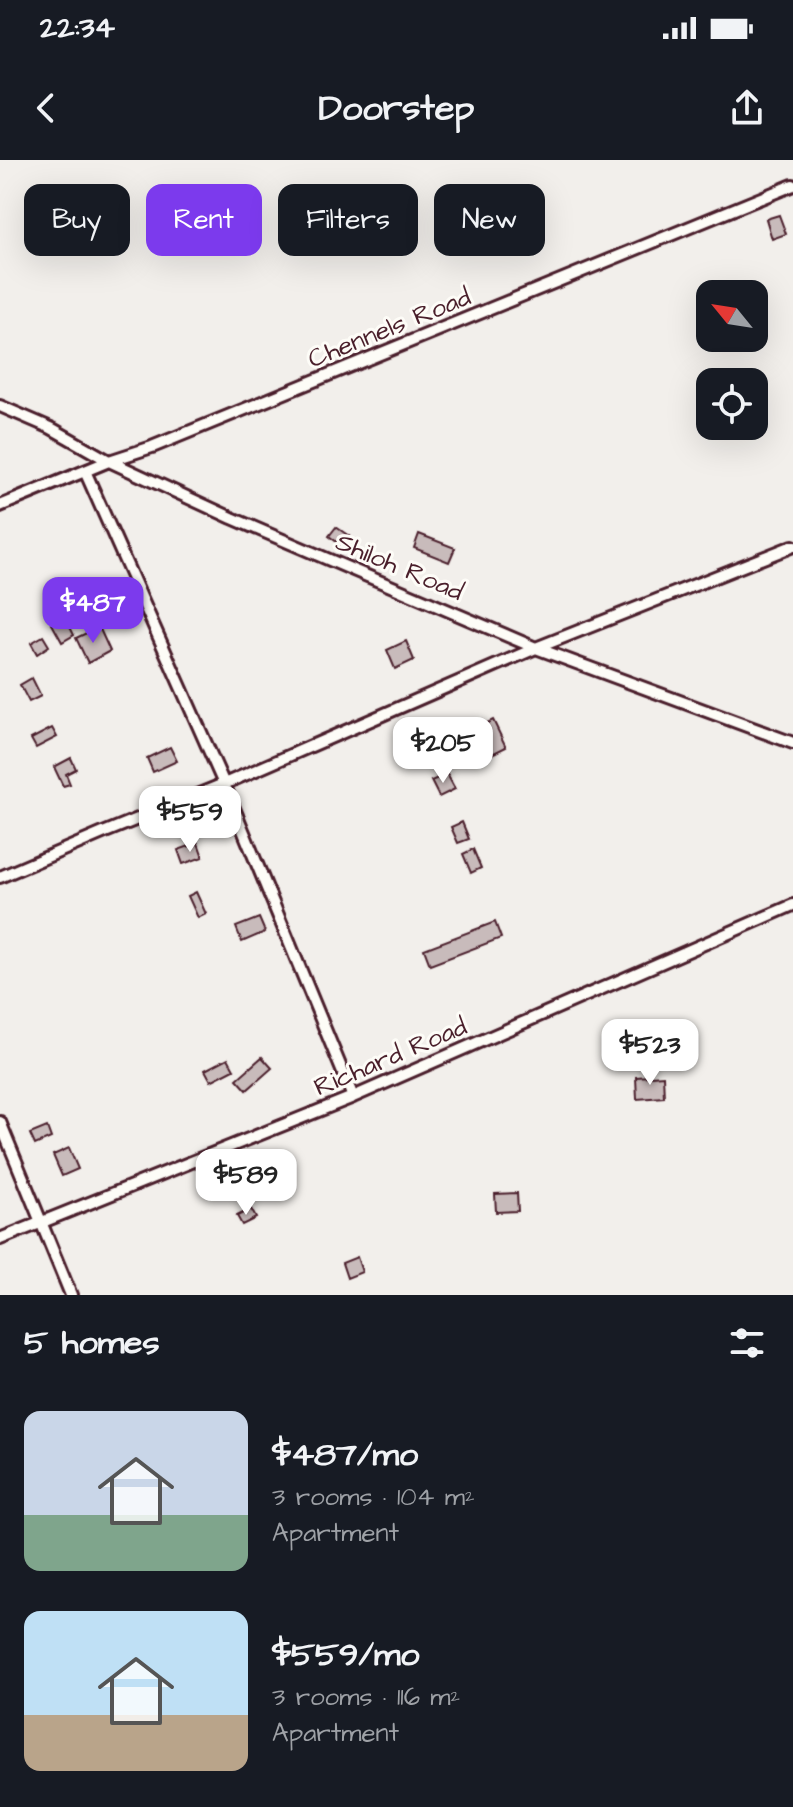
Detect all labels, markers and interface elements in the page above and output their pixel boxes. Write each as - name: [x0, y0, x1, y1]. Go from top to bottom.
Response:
- text: 22:34: [40, 7, 115, 49]
- text: Doorstep: [319, 83, 474, 134]
- icon: back: [24, 86, 68, 130]
- icon: share: [725, 86, 769, 130]
- chip: Buy: [24, 184, 130, 256]
- chip: Rent: [146, 184, 262, 256]
- chip: Filters: [278, 184, 418, 256]
- chip: New: [434, 184, 545, 256]
- street label: Chennels Road: [303, 279, 476, 377]
- north arrow: [696, 280, 768, 352]
- map controls: [696, 280, 768, 440]
- button: locate: [696, 368, 768, 440]
- street label: Shiloh Road: [330, 524, 469, 610]
- pin: $487: [46, 577, 140, 645]
- text: $487: [60, 585, 126, 621]
- pin: $205: [396, 717, 490, 785]
- text: $205: [411, 725, 475, 761]
- pin: $559: [143, 786, 237, 854]
- text: $559: [157, 794, 223, 830]
- street label: Richard Road: [308, 1009, 472, 1105]
- pin: $523: [603, 1019, 697, 1087]
- text: $523: [620, 1027, 681, 1063]
- pin: $589: [199, 1149, 293, 1217]
- text: $589: [214, 1157, 278, 1193]
- text: 5 homes: [24, 1319, 160, 1367]
- icon: filters: [725, 1321, 769, 1365]
- text: $487/mo: [272, 1431, 418, 1479]
- icon: home: [88, 1443, 184, 1539]
- text: 3 rooms · 104 m²: [272, 1479, 475, 1515]
- text: Apartment: [272, 1515, 399, 1551]
- text: $559/mo: [272, 1631, 420, 1679]
- icon: home: [88, 1643, 184, 1739]
- text: 3 rooms · 116 m²: [272, 1679, 460, 1715]
- text: Apartment: [272, 1715, 399, 1751]

